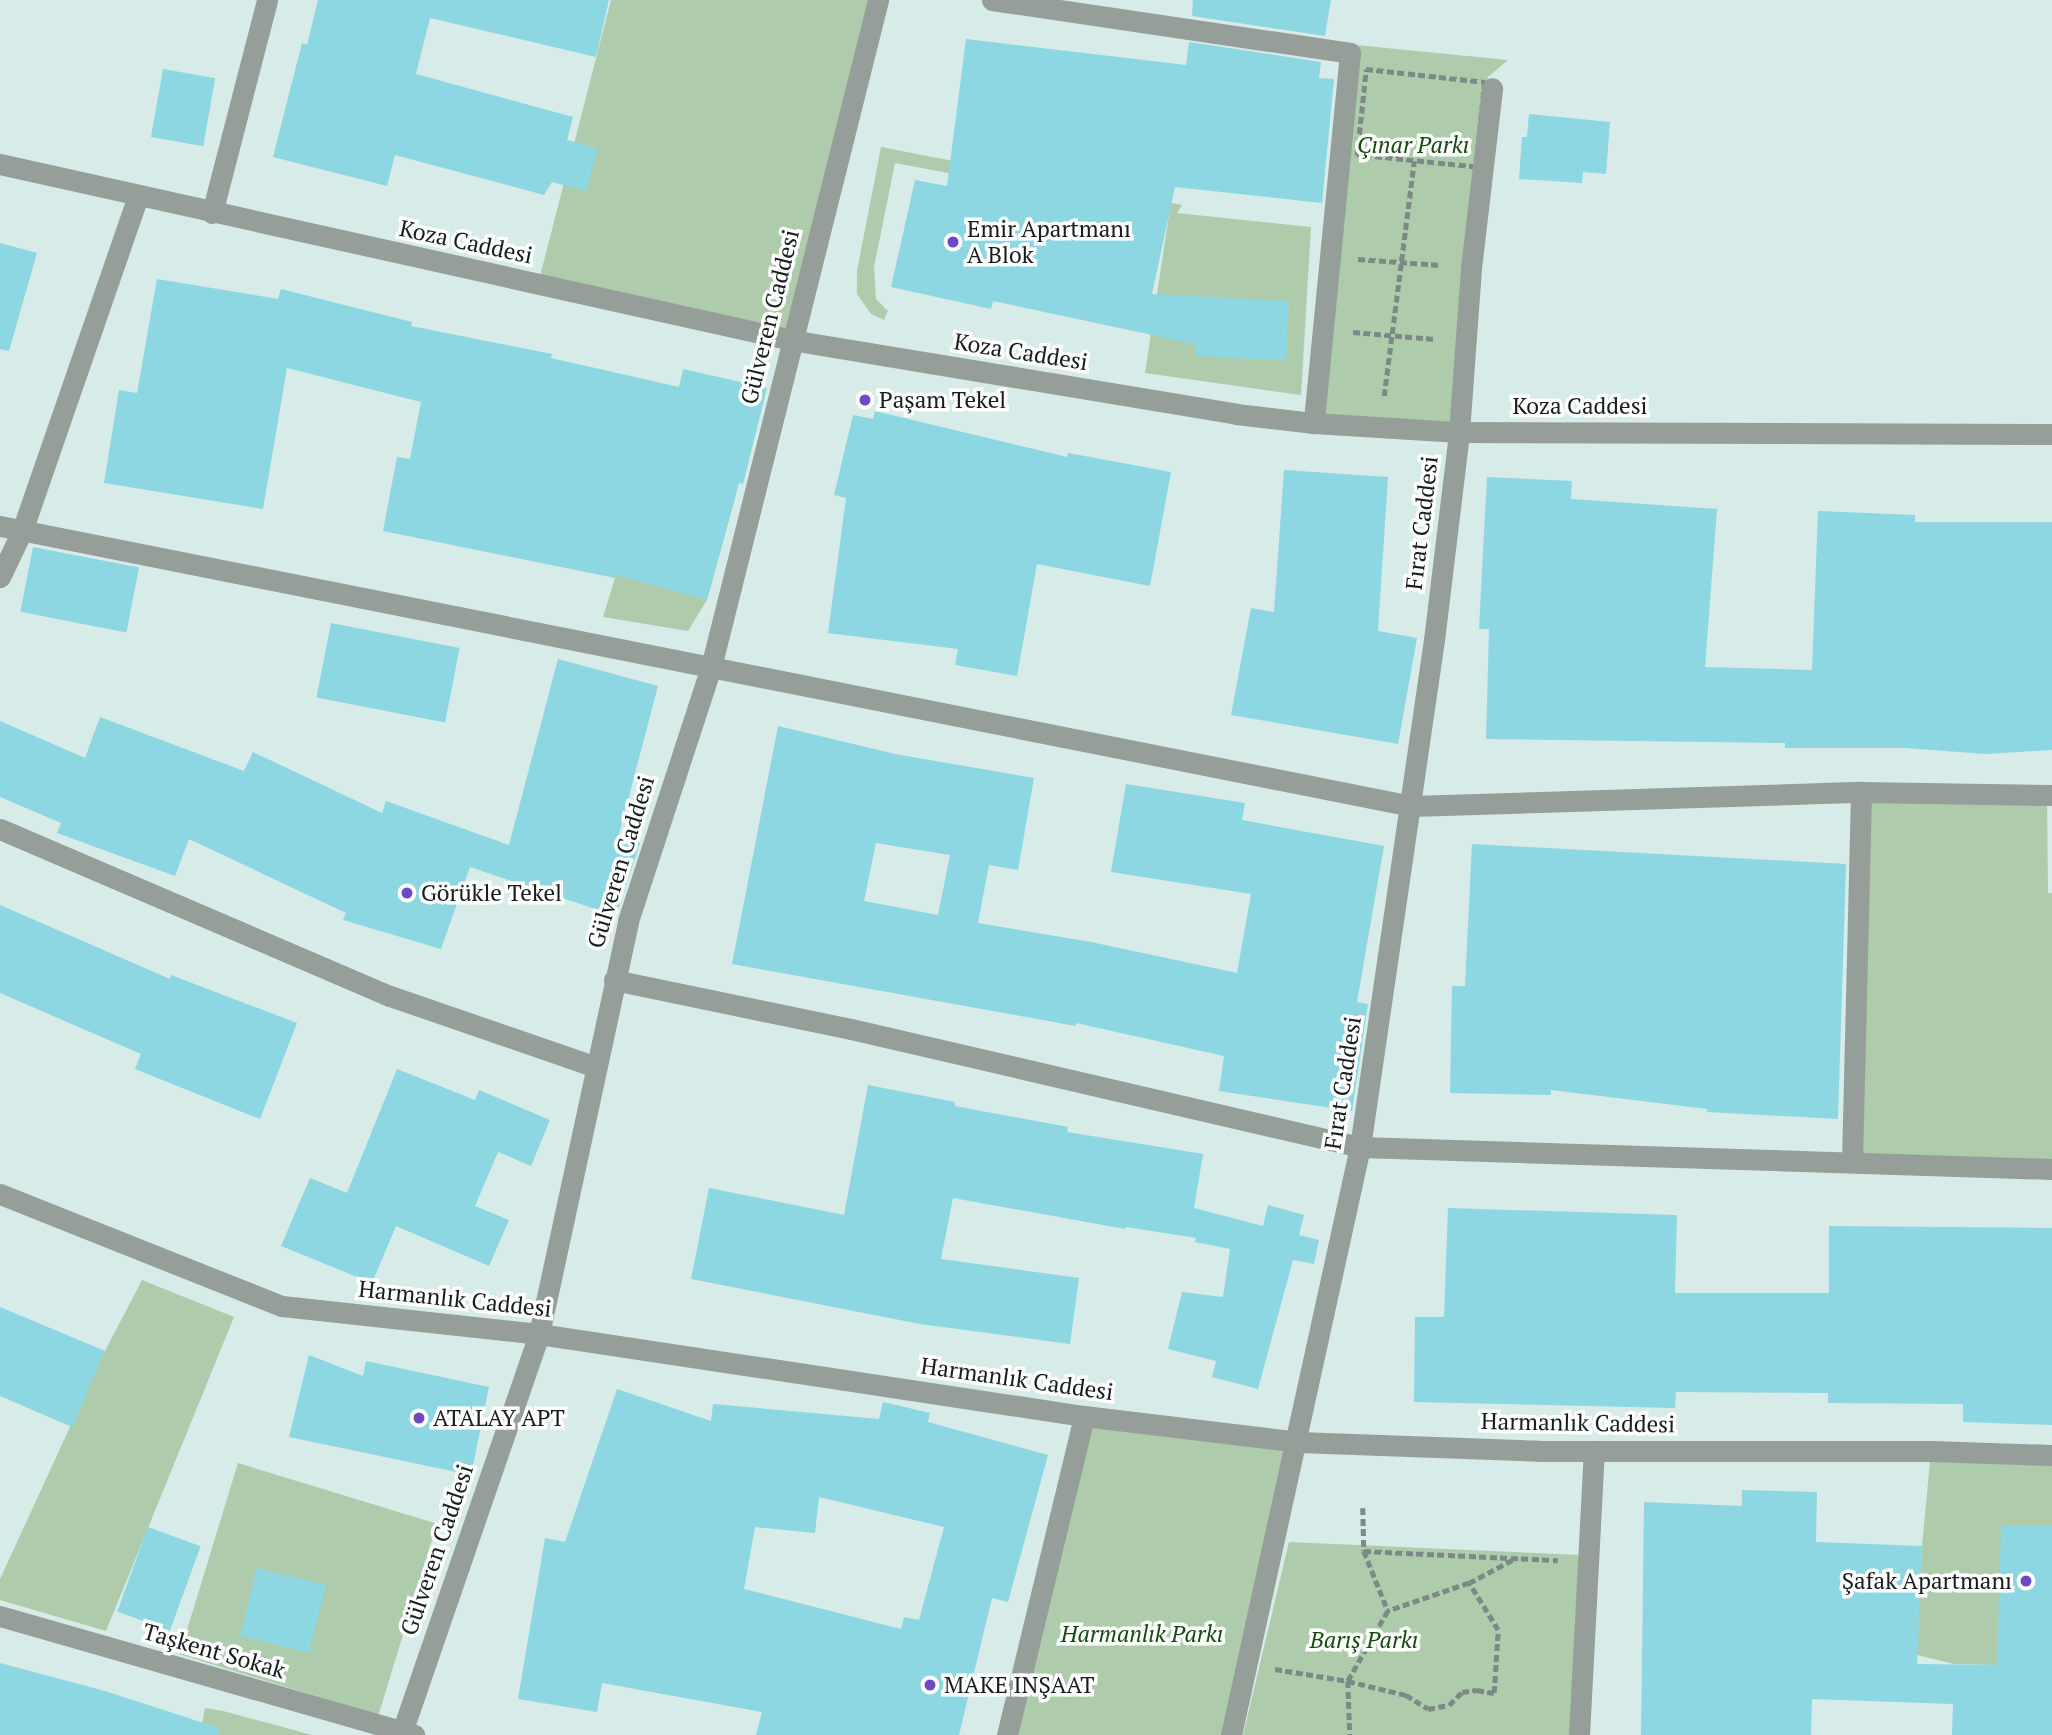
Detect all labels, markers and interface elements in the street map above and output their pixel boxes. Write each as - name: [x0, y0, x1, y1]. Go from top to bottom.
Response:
- park label: Çınar Parkı: [1357, 131, 1469, 159]
- street label: Koza Caddesi: [397, 214, 535, 270]
- place label: Emir Apartmanı A Blok: [967, 215, 1131, 269]
- street label: Gülveren Caddesi: [735, 227, 805, 407]
- marker: Emir Apartmanı A Blok: [945, 234, 961, 250]
- street label: Koza Caddesi: [952, 328, 1090, 376]
- place label: Paşam Tekel: [879, 386, 1006, 414]
- marker: Paşam Tekel: [857, 392, 873, 408]
- street label: Koza Caddesi: [1512, 392, 1648, 420]
- street label: Fırat Caddesi: [1400, 455, 1444, 591]
- street label: Gülveren Caddesi: [582, 772, 660, 952]
- place label: Görükle Tekel: [421, 879, 562, 907]
- marker: Görükle Tekel: [399, 885, 415, 901]
- street label: Fırat Caddesi: [1319, 1014, 1367, 1152]
- street label: Harmanlık Caddesi: [357, 1275, 553, 1323]
- street label: Harmanlık Caddesi: [919, 1352, 1115, 1406]
- place label: ATALAY APT: [433, 1404, 565, 1432]
- street label: Harmanlık Caddesi: [1481, 1408, 1675, 1438]
- marker: ATALAY APT: [411, 1410, 427, 1426]
- street label: Gülveren Caddesi: [395, 1461, 479, 1639]
- place label: Şafak Apartmanı: [1841, 1567, 2012, 1595]
- marker: Şafak Apartmanı: [2018, 1573, 2034, 1589]
- street label: Taşkent Sokak: [140, 1617, 288, 1685]
- park label: Harmanlık Parkı: [1061, 1620, 1223, 1648]
- park label: Barış Parkı: [1310, 1626, 1418, 1654]
- place label: MAKE INŞAAT: [944, 1671, 1095, 1699]
- marker: MAKE INŞAAT: [922, 1677, 938, 1693]

